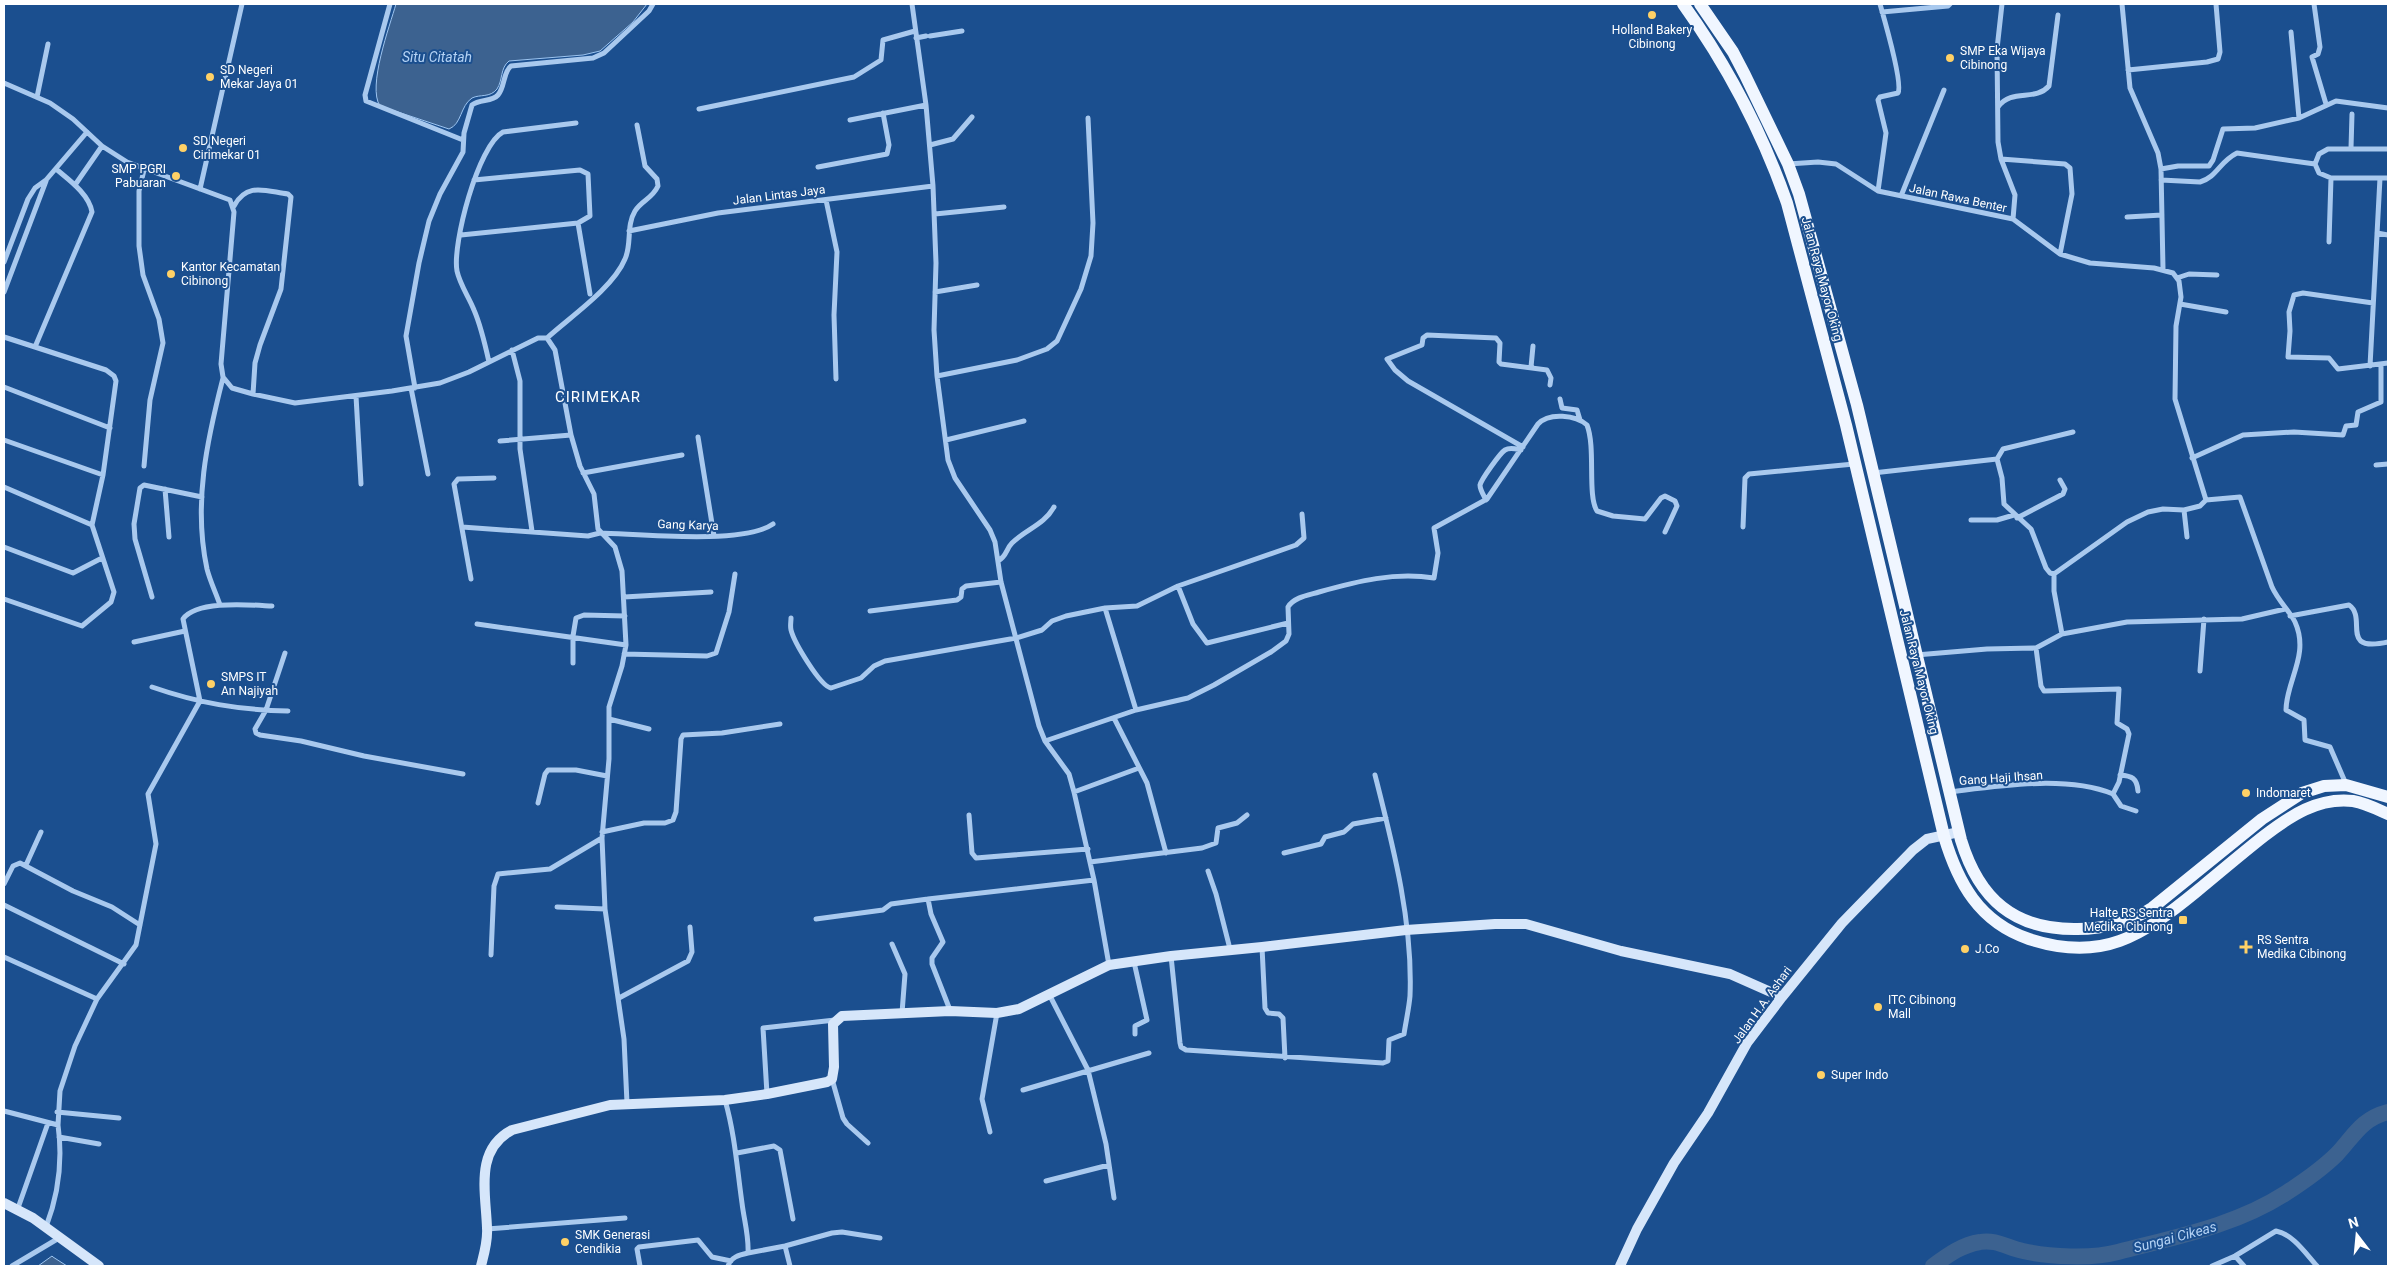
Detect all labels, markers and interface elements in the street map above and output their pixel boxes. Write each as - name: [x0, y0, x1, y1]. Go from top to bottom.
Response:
- marker: Holland Bakery Cibinong: [1646, 9, 1658, 21]
- place label: Holland Bakery Cibinong: [1612, 23, 1692, 51]
- place label: SMP Eka Wijaya Cibinong: [1960, 44, 2046, 72]
- water label: Situ Citatah: [402, 49, 472, 65]
- marker: SMP Eka Wijaya Cibinong: [1944, 52, 1956, 64]
- place label: SD Negeri Mekar Jaya 01: [220, 63, 298, 91]
- marker: SD Negeri Mekar Jaya 01: [204, 71, 216, 83]
- place label: SD Negeri Cirimekar 01: [193, 134, 261, 162]
- marker: SD Negeri Cirimekar 01: [177, 142, 189, 154]
- place label: SMP PGRI Pabuaran: [111, 162, 166, 190]
- marker: SMP PGRI Pabuaran: [170, 170, 182, 182]
- street label: Jalan Rawa Benter: [1908, 181, 2008, 215]
- street label: Jalan Lintas Jaya: [732, 182, 826, 208]
- street label: Jalan Raya Mayor Oking: [1799, 215, 1845, 343]
- place label: Kantor Kecamatan Cibinong: [181, 260, 280, 288]
- marker: Kantor Kecamatan Cibinong: [165, 268, 177, 280]
- district label: CIRIMEKAR: [555, 388, 641, 406]
- street label: Gang Karya: [657, 517, 719, 533]
- street label: Jalan Raya Mayor Oking: [1897, 608, 1941, 736]
- place label: SMPS IT An Najiyah: [221, 670, 278, 698]
- marker: SMPS IT An Najiyah: [205, 678, 217, 690]
- street label: Gang Haji Ihsan: [1959, 768, 2043, 788]
- place label: Indomaret: [2256, 786, 2311, 800]
- marker: Indomaret: [2240, 787, 2252, 799]
- place label: Halte RS Sentra Medika Cibinong: [2084, 906, 2173, 934]
- marker: Halte RS Sentra Medika Cibinong: [2177, 914, 2189, 926]
- place label: RS Sentra Medika Cibinong: [2257, 933, 2346, 961]
- marker: RS Sentra Medika Cibinong: [2239, 940, 2253, 954]
- place label: J.Co: [1975, 942, 2000, 956]
- marker: J.Co: [1959, 943, 1971, 955]
- street label: Jalan H.A. Ashari: [1729, 964, 1795, 1046]
- place label: ITC Cibinong Mall: [1888, 993, 1956, 1021]
- marker: ITC Cibinong Mall: [1872, 1001, 1884, 1013]
- place label: Super Indo: [1831, 1068, 1889, 1082]
- marker: Super Indo: [1815, 1069, 1827, 1081]
- north arrow: [2332, 1210, 2382, 1260]
- text: N: [2346, 1213, 2360, 1232]
- water label: Sungai Cikeas: [2132, 1218, 2218, 1256]
- place label: SMK Generasi Cendikia: [575, 1228, 650, 1256]
- marker: SMK Generasi Cendikia: [559, 1236, 571, 1248]

